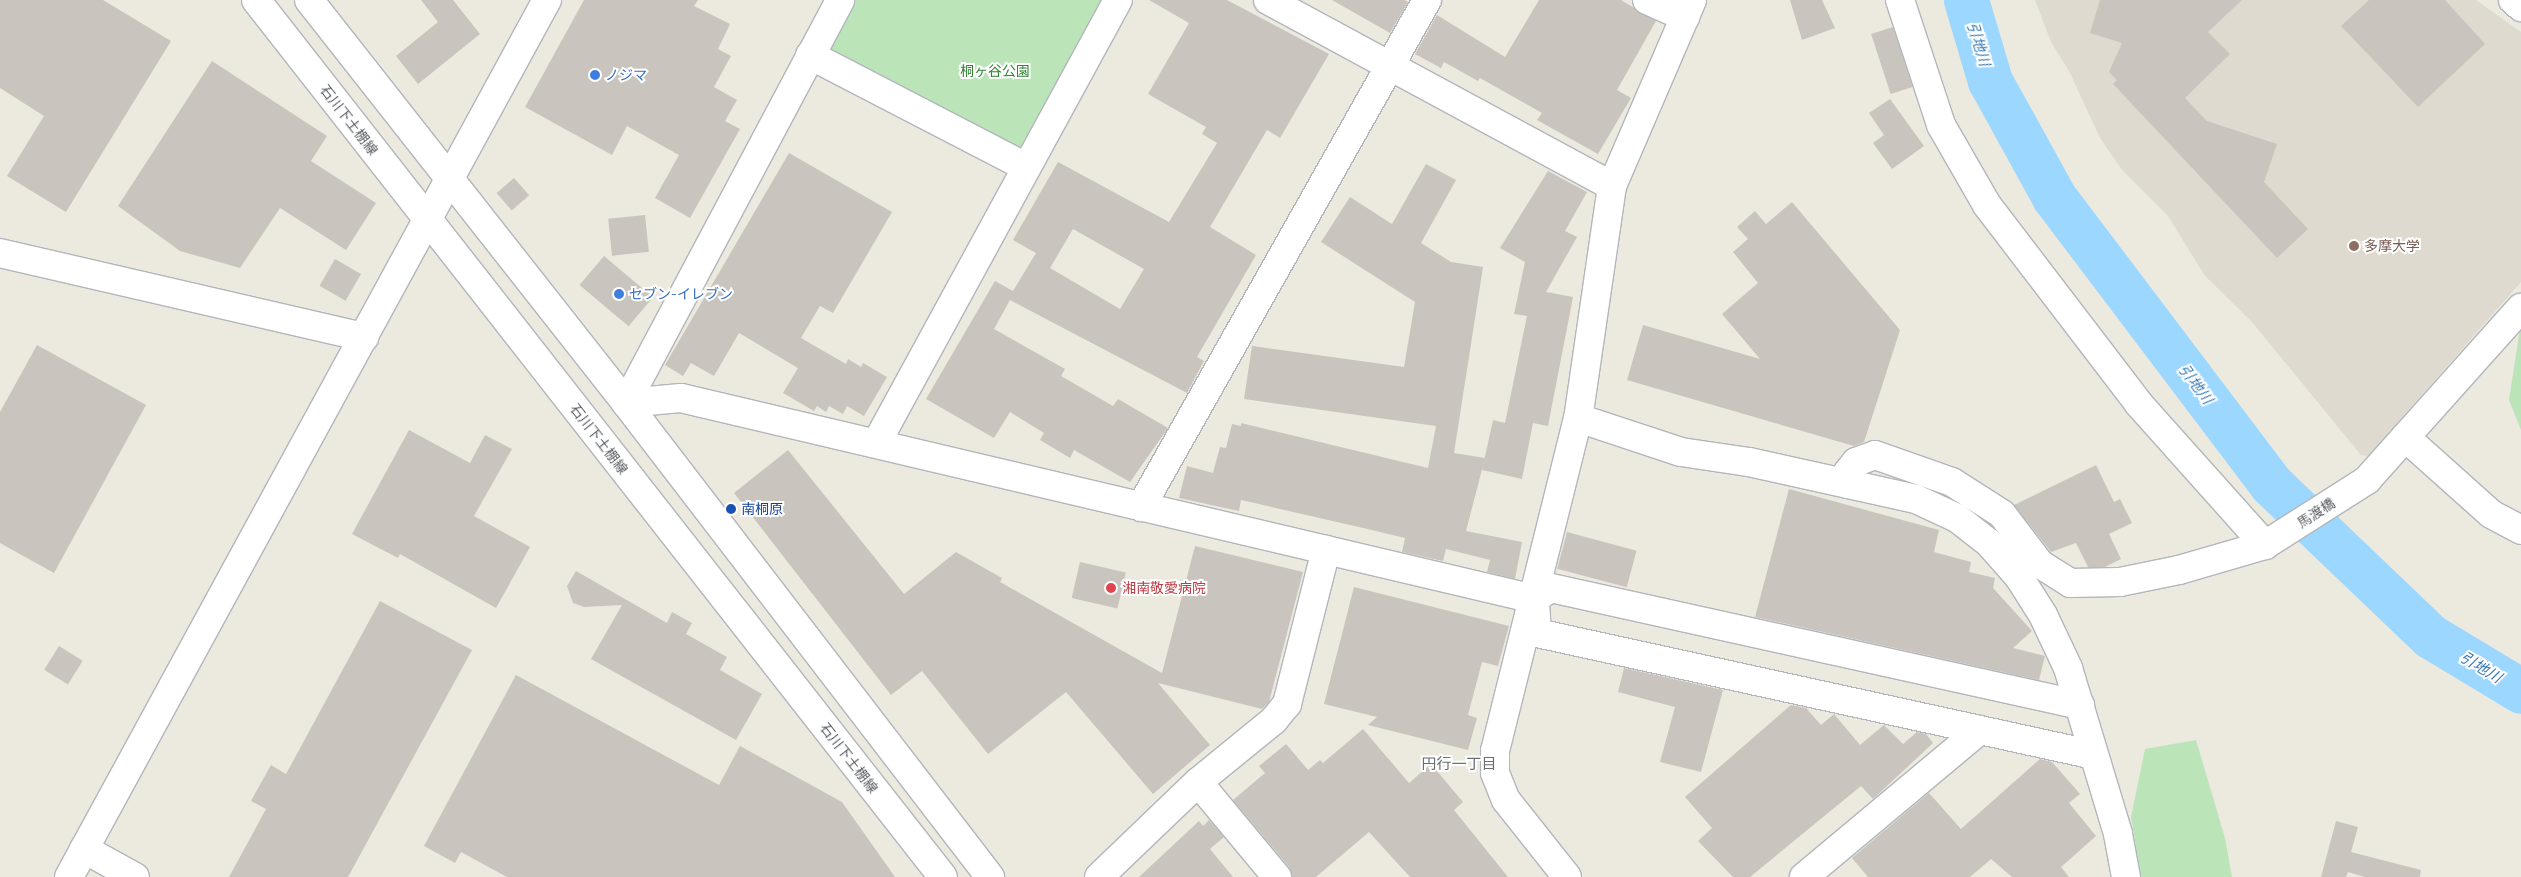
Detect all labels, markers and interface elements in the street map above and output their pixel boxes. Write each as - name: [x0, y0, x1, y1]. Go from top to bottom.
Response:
- water label: 引地川: [1964, 20, 1994, 68]
- park label: 桐ヶ谷公園: [960, 63, 1030, 79]
- place label: ノジマ: [605, 67, 647, 83]
- marker: ノジマ: [589, 69, 601, 81]
- street label: 石川下土棚線: [317, 82, 381, 158]
- place label: 多摩大学: [2364, 238, 2420, 254]
- marker: 多摩大学: [2348, 240, 2360, 252]
- place label: セブン-イレブン: [629, 286, 733, 302]
- marker: セブン-イレブン: [613, 288, 625, 300]
- water label: 引地川: [2175, 361, 2217, 407]
- street label: 石川下土棚線: [567, 401, 631, 477]
- street label: 馬渡橋: [2294, 495, 2338, 531]
- place label: 南桐原: [741, 501, 783, 517]
- marker: 南桐原: [725, 503, 737, 515]
- place label: 湘南敬愛病院: [1122, 580, 1206, 596]
- marker: 湘南敬愛病院: [1104, 581, 1118, 595]
- water label: 引地川: [2457, 648, 2505, 686]
- street label: 石川下土棚線: [817, 720, 881, 796]
- district label: 円行一丁目: [1422, 755, 1496, 773]

